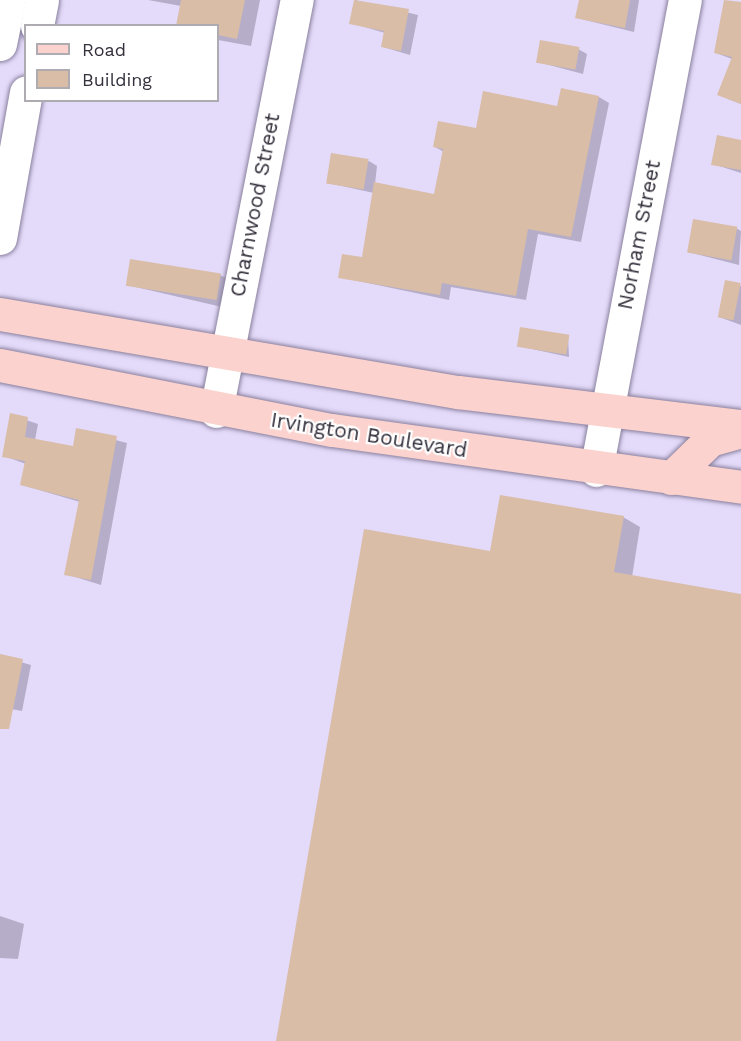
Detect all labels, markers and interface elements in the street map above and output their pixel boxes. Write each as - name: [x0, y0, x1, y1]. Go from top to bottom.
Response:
- legend: [24, 24, 219, 102]
- text: Road: [82, 39, 126, 60]
- text: Building: [82, 69, 152, 90]
- street label: Charnwood Street: [225, 111, 285, 299]
- street label: Norham Street: [612, 158, 666, 312]
- street label: Irvington Boulevard: [269, 407, 469, 463]

